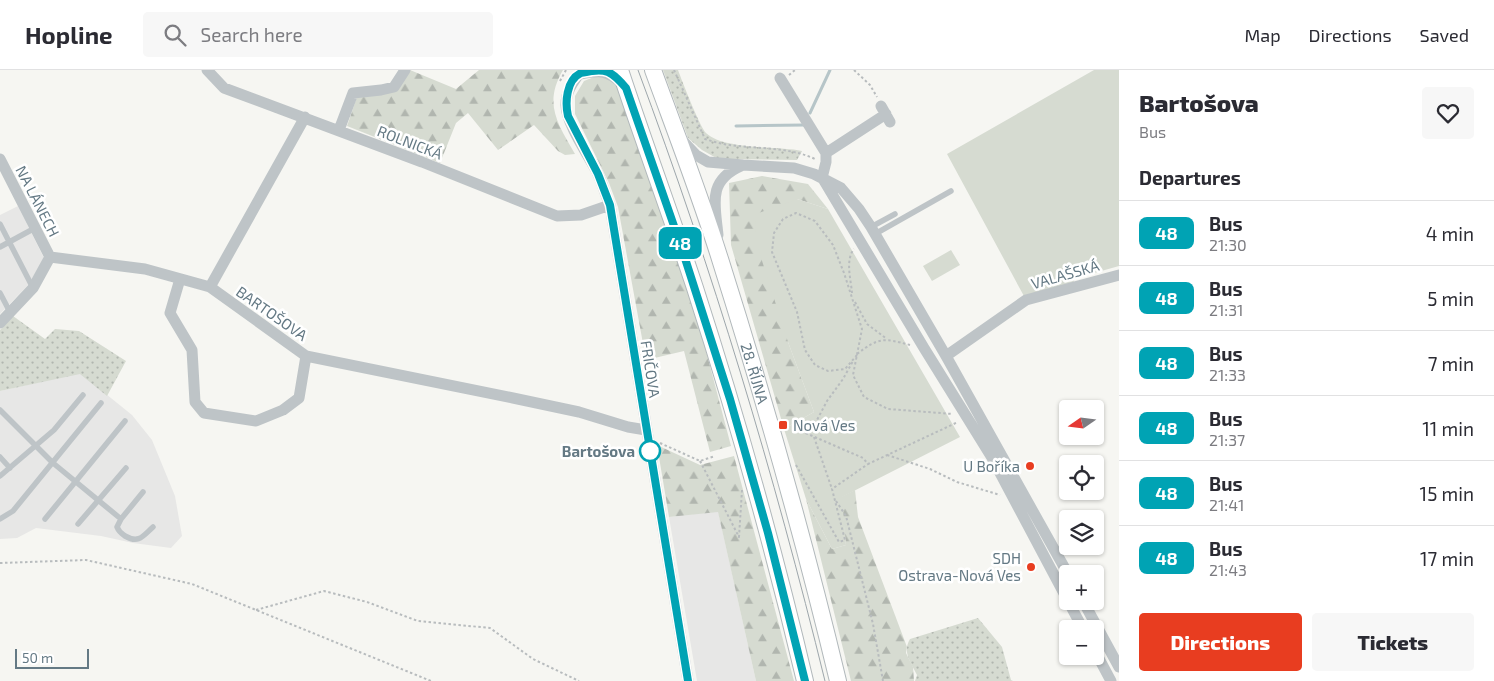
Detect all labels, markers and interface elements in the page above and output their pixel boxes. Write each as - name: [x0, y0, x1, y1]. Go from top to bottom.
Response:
- search box: [143, 12, 493, 57]
- text: Hopline: [25, 20, 113, 49]
- icon: search: [161, 21, 189, 49]
- text: Search here: [201, 23, 303, 46]
- text: Map: [1244, 24, 1281, 46]
- text: Directions: [1309, 24, 1392, 46]
- text: Saved: [1420, 24, 1469, 46]
- button: heart: [1422, 87, 1474, 139]
- text: Bartošova: [1139, 88, 1259, 117]
- street label: ROLNICKÁ: [375, 121, 446, 163]
- text: Bus: [1139, 122, 1166, 141]
- street label: NA LÁNECH: [12, 162, 64, 240]
- text: Departures: [1139, 166, 1241, 189]
- text: Bus: [1209, 212, 1243, 235]
- text: 48: [1155, 222, 1178, 244]
- text: 4 min: [1426, 222, 1474, 245]
- line badge: 48: [658, 227, 702, 259]
- text: 48: [669, 232, 691, 254]
- text: 21:30: [1209, 235, 1247, 254]
- street label: VALAŠSKÁ: [1029, 256, 1102, 292]
- text: Bus: [1209, 277, 1243, 300]
- street label: BARTOŠOVA: [233, 282, 312, 344]
- text: 48: [1155, 287, 1178, 309]
- text: 5 min: [1427, 287, 1474, 310]
- text: 21:31: [1209, 300, 1243, 319]
- street label: FRIČOVA: [638, 339, 664, 399]
- street label: 28. ŘÍJNA: [737, 341, 773, 406]
- text: Bus: [1209, 342, 1243, 365]
- text: 48: [1155, 352, 1178, 374]
- text: 7 min: [1428, 352, 1474, 375]
- text: 21:33: [1209, 365, 1246, 384]
- north arrow: [1059, 400, 1104, 445]
- map controls: [1059, 400, 1104, 665]
- text: Bus: [1209, 407, 1243, 430]
- place label: Nová Ves: [793, 416, 855, 434]
- text: 48: [1155, 417, 1178, 439]
- text: 11 min: [1422, 417, 1474, 440]
- marker: Nová Ves: [777, 419, 789, 431]
- text: 21:37: [1209, 430, 1245, 449]
- marker: Bartošova: [639, 440, 661, 462]
- place label: Bartošova: [562, 442, 635, 460]
- button: locate: [1059, 455, 1104, 500]
- place label: U Boříka: [963, 457, 1020, 475]
- marker: U Boříka: [1024, 460, 1036, 472]
- text: Bus: [1209, 472, 1243, 495]
- text: 48: [1155, 482, 1178, 504]
- text: 15 min: [1420, 482, 1474, 505]
- text: 21:41: [1209, 495, 1244, 514]
- button: layers: [1059, 510, 1104, 555]
- text: Bus: [1209, 537, 1243, 560]
- text: 48: [1155, 547, 1178, 569]
- text: 17 min: [1420, 547, 1474, 570]
- place label: SDH Ostrava-Nová Ves: [898, 549, 1021, 584]
- text: 21:43: [1209, 560, 1247, 579]
- marker: SDH Ostrava-Nová Ves: [1025, 561, 1037, 573]
- button: +: [1059, 565, 1104, 610]
- button: Directions: [1139, 613, 1302, 671]
- button: Tickets: [1312, 613, 1474, 671]
- button: −: [1059, 620, 1104, 665]
- scale bar: [15, 646, 89, 669]
- text: 50 m: [22, 649, 53, 666]

